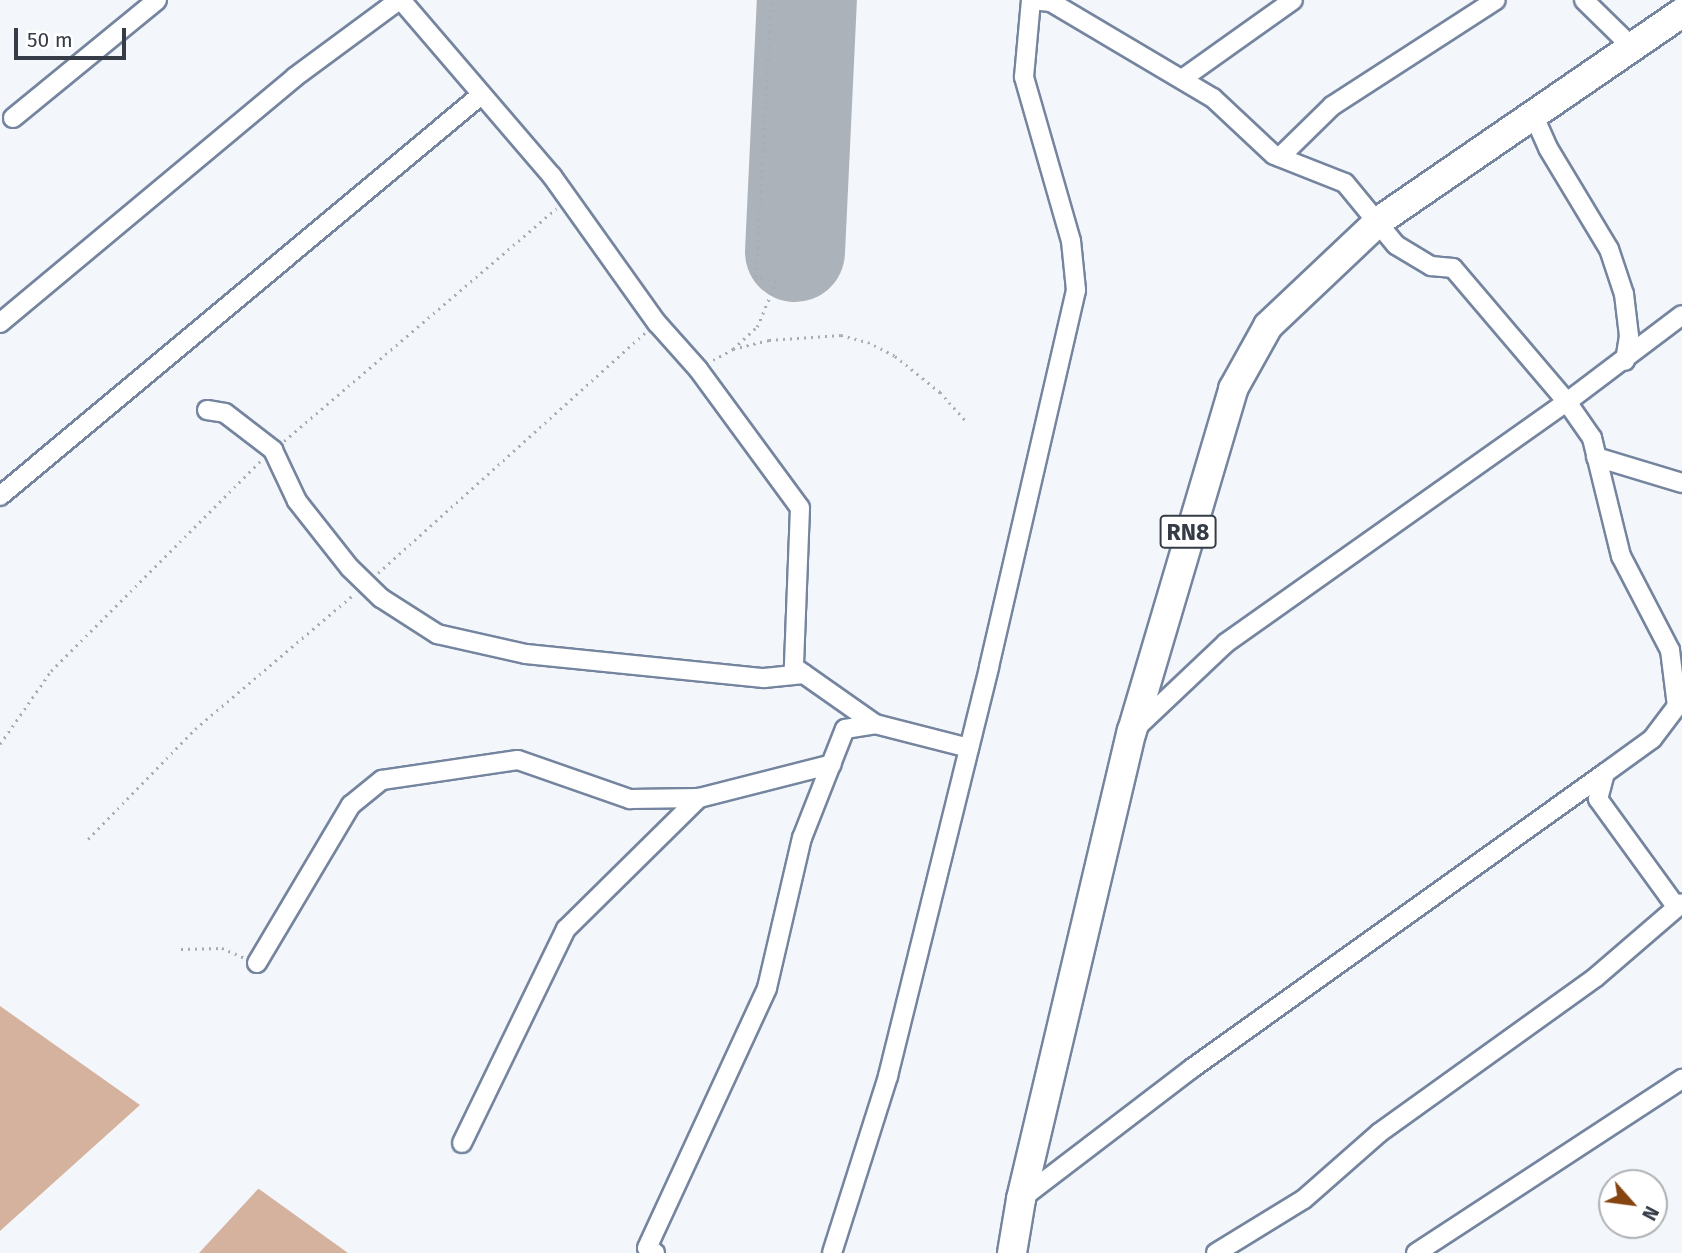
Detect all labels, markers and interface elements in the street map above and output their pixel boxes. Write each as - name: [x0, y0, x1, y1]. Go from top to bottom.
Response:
- scale bar: [18, 14, 130, 58]
- text: 50 m: [27, 27, 73, 53]
- road number: RN8: [1158, 512, 1218, 552]
- north arrow: [1598, 1169, 1668, 1239]
- text: N: [1637, 1202, 1663, 1224]

